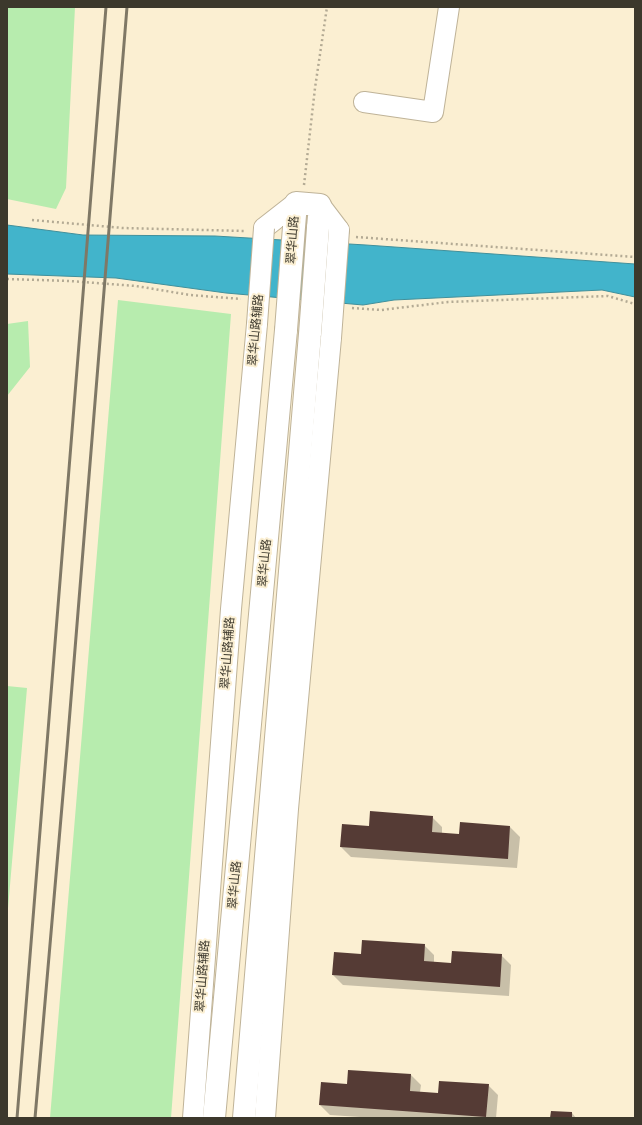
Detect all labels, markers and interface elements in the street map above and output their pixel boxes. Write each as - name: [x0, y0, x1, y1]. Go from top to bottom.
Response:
- street label: 翠华山路: [284, 216, 302, 264]
- street label: 翠华山路辅路: [246, 294, 266, 366]
- street label: 翠华山路: [256, 538, 274, 588]
- street label: 翠华山路辅路: [218, 617, 238, 689]
- street label: 翠华山路: [226, 860, 244, 910]
- street label: 翠华山路辅路: [193, 940, 213, 1012]

